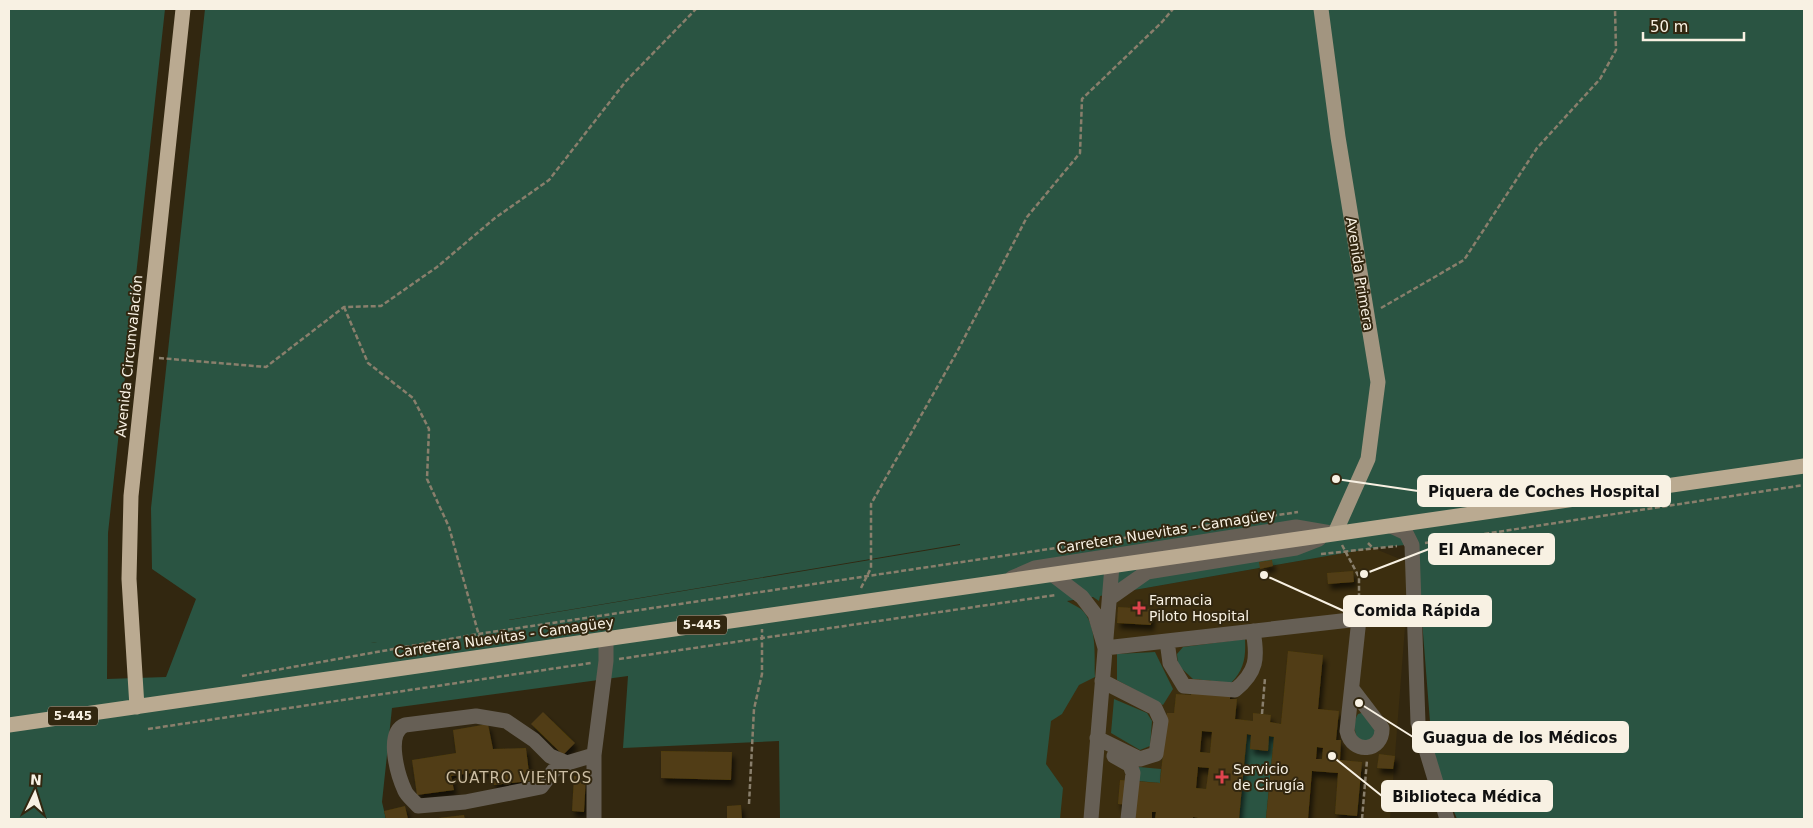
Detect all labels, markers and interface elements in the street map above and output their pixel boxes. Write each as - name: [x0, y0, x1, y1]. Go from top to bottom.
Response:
- scale bar: [1643, 10, 1744, 42]
- text: 50 m: [1650, 18, 1688, 36]
- street label: Avenida Primera: [1343, 216, 1377, 332]
- street label: Avenida Circunvalación: [113, 274, 145, 438]
- callout: Piquera de Coches Hospital: [1418, 476, 1670, 506]
- text: Piquera de Coches Hospital: [1428, 483, 1660, 501]
- street label: Carretera Nuevitas - Camagüey: [1055, 506, 1277, 556]
- callout: El Amanecer: [1429, 534, 1554, 564]
- text: El Amanecer: [1438, 541, 1544, 559]
- place label: Farmacia Piloto Hospital: [1149, 592, 1249, 624]
- callout: Comida Rápida: [1344, 596, 1491, 626]
- marker: Farmacia Piloto Hospital: [1133, 602, 1145, 614]
- text: Comida Rápida: [1354, 602, 1480, 620]
- street label: Carretera Nuevitas - Camagüey: [393, 614, 615, 660]
- road number: 5-445: [677, 616, 727, 634]
- road number: 5-445: [48, 706, 98, 726]
- callout: Guagua de los Médicos: [1413, 722, 1628, 752]
- text: Guagua de los Médicos: [1423, 729, 1617, 747]
- place label: Servicio de Cirugía: [1233, 761, 1305, 793]
- north arrow: [10, 768, 60, 818]
- district label: CUATRO VIENTOS: [446, 769, 592, 787]
- marker: Servicio de Cirugía: [1215, 770, 1229, 784]
- text: N: [30, 772, 42, 788]
- callout: Biblioteca Médica: [1382, 781, 1552, 811]
- text: Biblioteca Médica: [1392, 788, 1542, 806]

